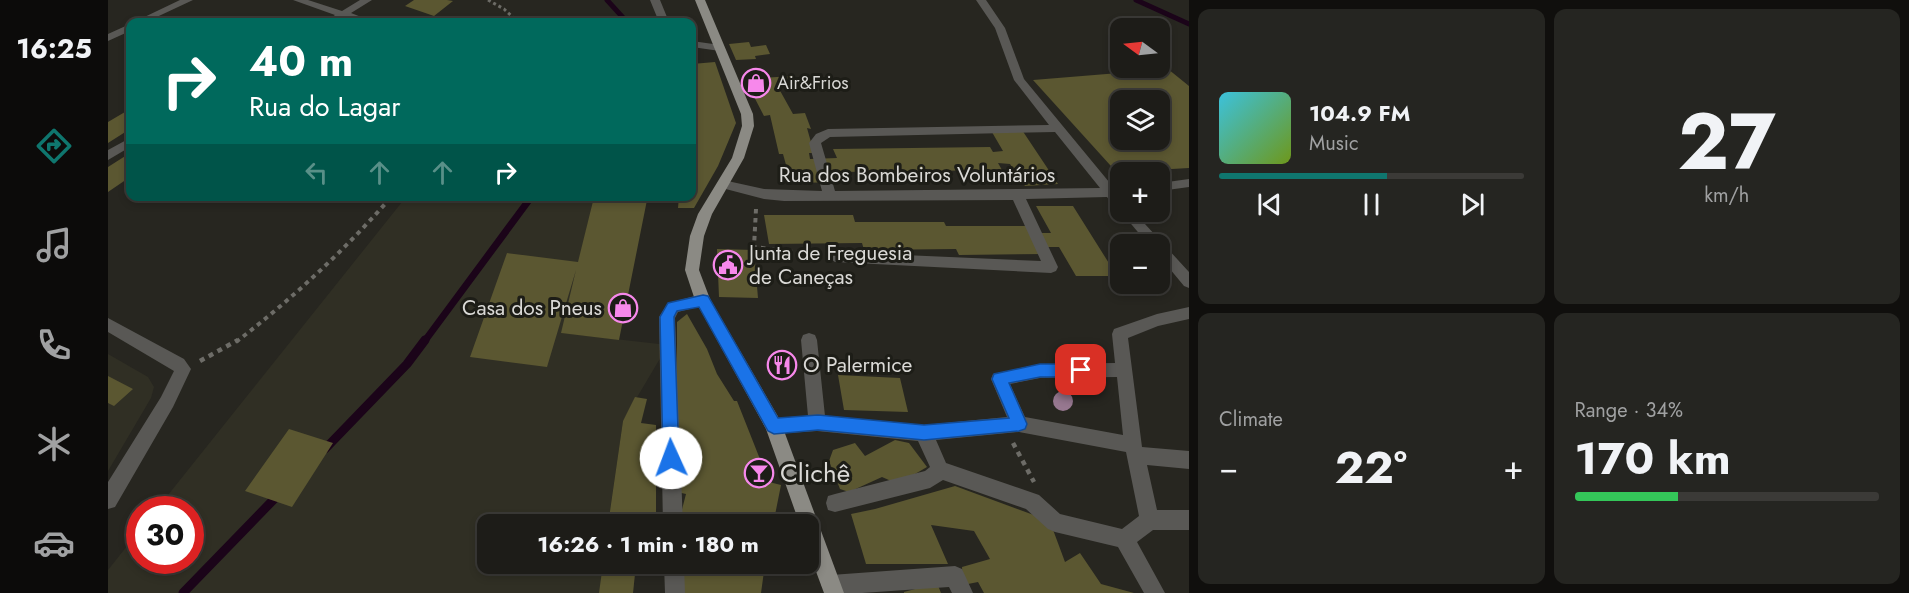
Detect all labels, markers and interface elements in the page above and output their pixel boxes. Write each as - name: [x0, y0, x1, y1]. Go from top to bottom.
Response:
- north arrow: [1110, 18, 1170, 78]
- map controls: [1110, 18, 1170, 294]
- text: 16:25: [16, 29, 92, 68]
- text: 40 m: [249, 31, 353, 92]
- icon: right: [150, 42, 228, 120]
- shop icon: Air&Frios: [740, 67, 772, 99]
- place label: Air&Frios: [777, 70, 848, 96]
- text: 27: [1678, 86, 1776, 198]
- text: Rua do Lagar: [249, 87, 400, 126]
- button: layers: [1110, 90, 1170, 150]
- text: 104.9 FM: [1309, 97, 1410, 129]
- icon: directions: [33, 125, 75, 167]
- text: Music: [1309, 129, 1359, 158]
- icon: left: [300, 156, 333, 189]
- icon: ahead: [363, 156, 396, 189]
- icon: ahead: [426, 156, 459, 189]
- icon: right: [489, 156, 522, 189]
- street label: Rua dos Bombeiros Voluntários: [779, 160, 1055, 190]
- button: +: [1110, 162, 1170, 222]
- text: km/h: [1704, 181, 1749, 210]
- icon: previous: [1253, 188, 1286, 221]
- icon: pause: [1355, 188, 1388, 221]
- icon: next: [1456, 188, 1489, 221]
- icon: music: [33, 224, 75, 266]
- button: −: [1110, 234, 1170, 294]
- place label: Junta de Freguesia de Caneças: [746, 238, 912, 292]
- public building icon: Junta de Freguesia de Caneças: [712, 249, 744, 281]
- shop icon: Casa dos Pneus: [607, 292, 639, 324]
- place label: Casa dos Pneus: [462, 293, 602, 323]
- icon: phone: [33, 324, 75, 366]
- pin: [1055, 344, 1106, 395]
- restaurant icon: O Palermice: [766, 349, 798, 381]
- place label: O Palermice: [803, 350, 913, 380]
- icon: arrive: [1064, 353, 1097, 386]
- text: Range · 34%: [1575, 396, 1683, 425]
- text: Climate: [1219, 405, 1283, 434]
- icon: climate: [33, 423, 75, 465]
- position arrow: [639, 426, 703, 490]
- text: 170 km: [1575, 426, 1731, 491]
- text: 22°: [1335, 435, 1407, 500]
- text: −: [1219, 444, 1238, 491]
- text: +: [1503, 444, 1524, 491]
- place label: Clichê: [780, 454, 850, 492]
- bar icon: Clichê: [743, 457, 775, 489]
- speed limit sign: 30: [126, 496, 204, 574]
- icon: car: [33, 522, 75, 564]
- text: 16:26 · 1 min · 180 m: [537, 528, 759, 560]

